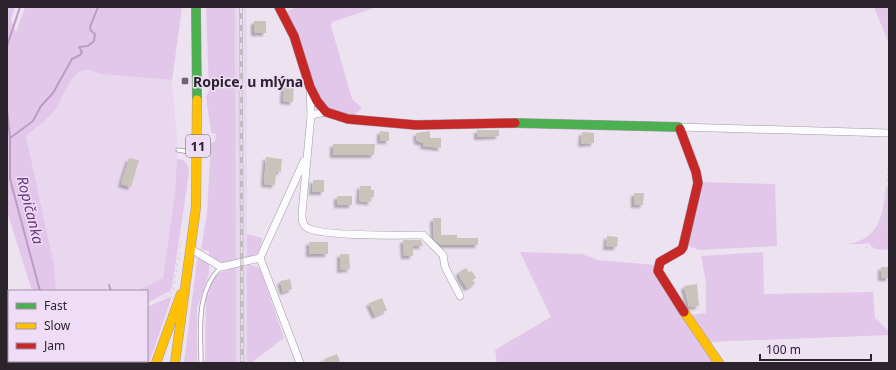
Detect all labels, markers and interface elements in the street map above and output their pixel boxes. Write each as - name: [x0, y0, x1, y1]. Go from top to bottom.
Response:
- place label: Ropice, u mlýna: [193, 72, 303, 91]
- marker: Ropice, u mlýna: [180, 76, 190, 86]
- road number: 11: [186, 135, 210, 157]
- water label: Ropičanka: [13, 174, 49, 247]
- legend: [8, 290, 148, 362]
- text: Fast: [44, 297, 68, 314]
- text: Slow: [44, 317, 71, 334]
- scale bar: [760, 336, 871, 362]
- text: Jam: [43, 337, 65, 354]
- text: 100 m: [766, 341, 801, 358]

